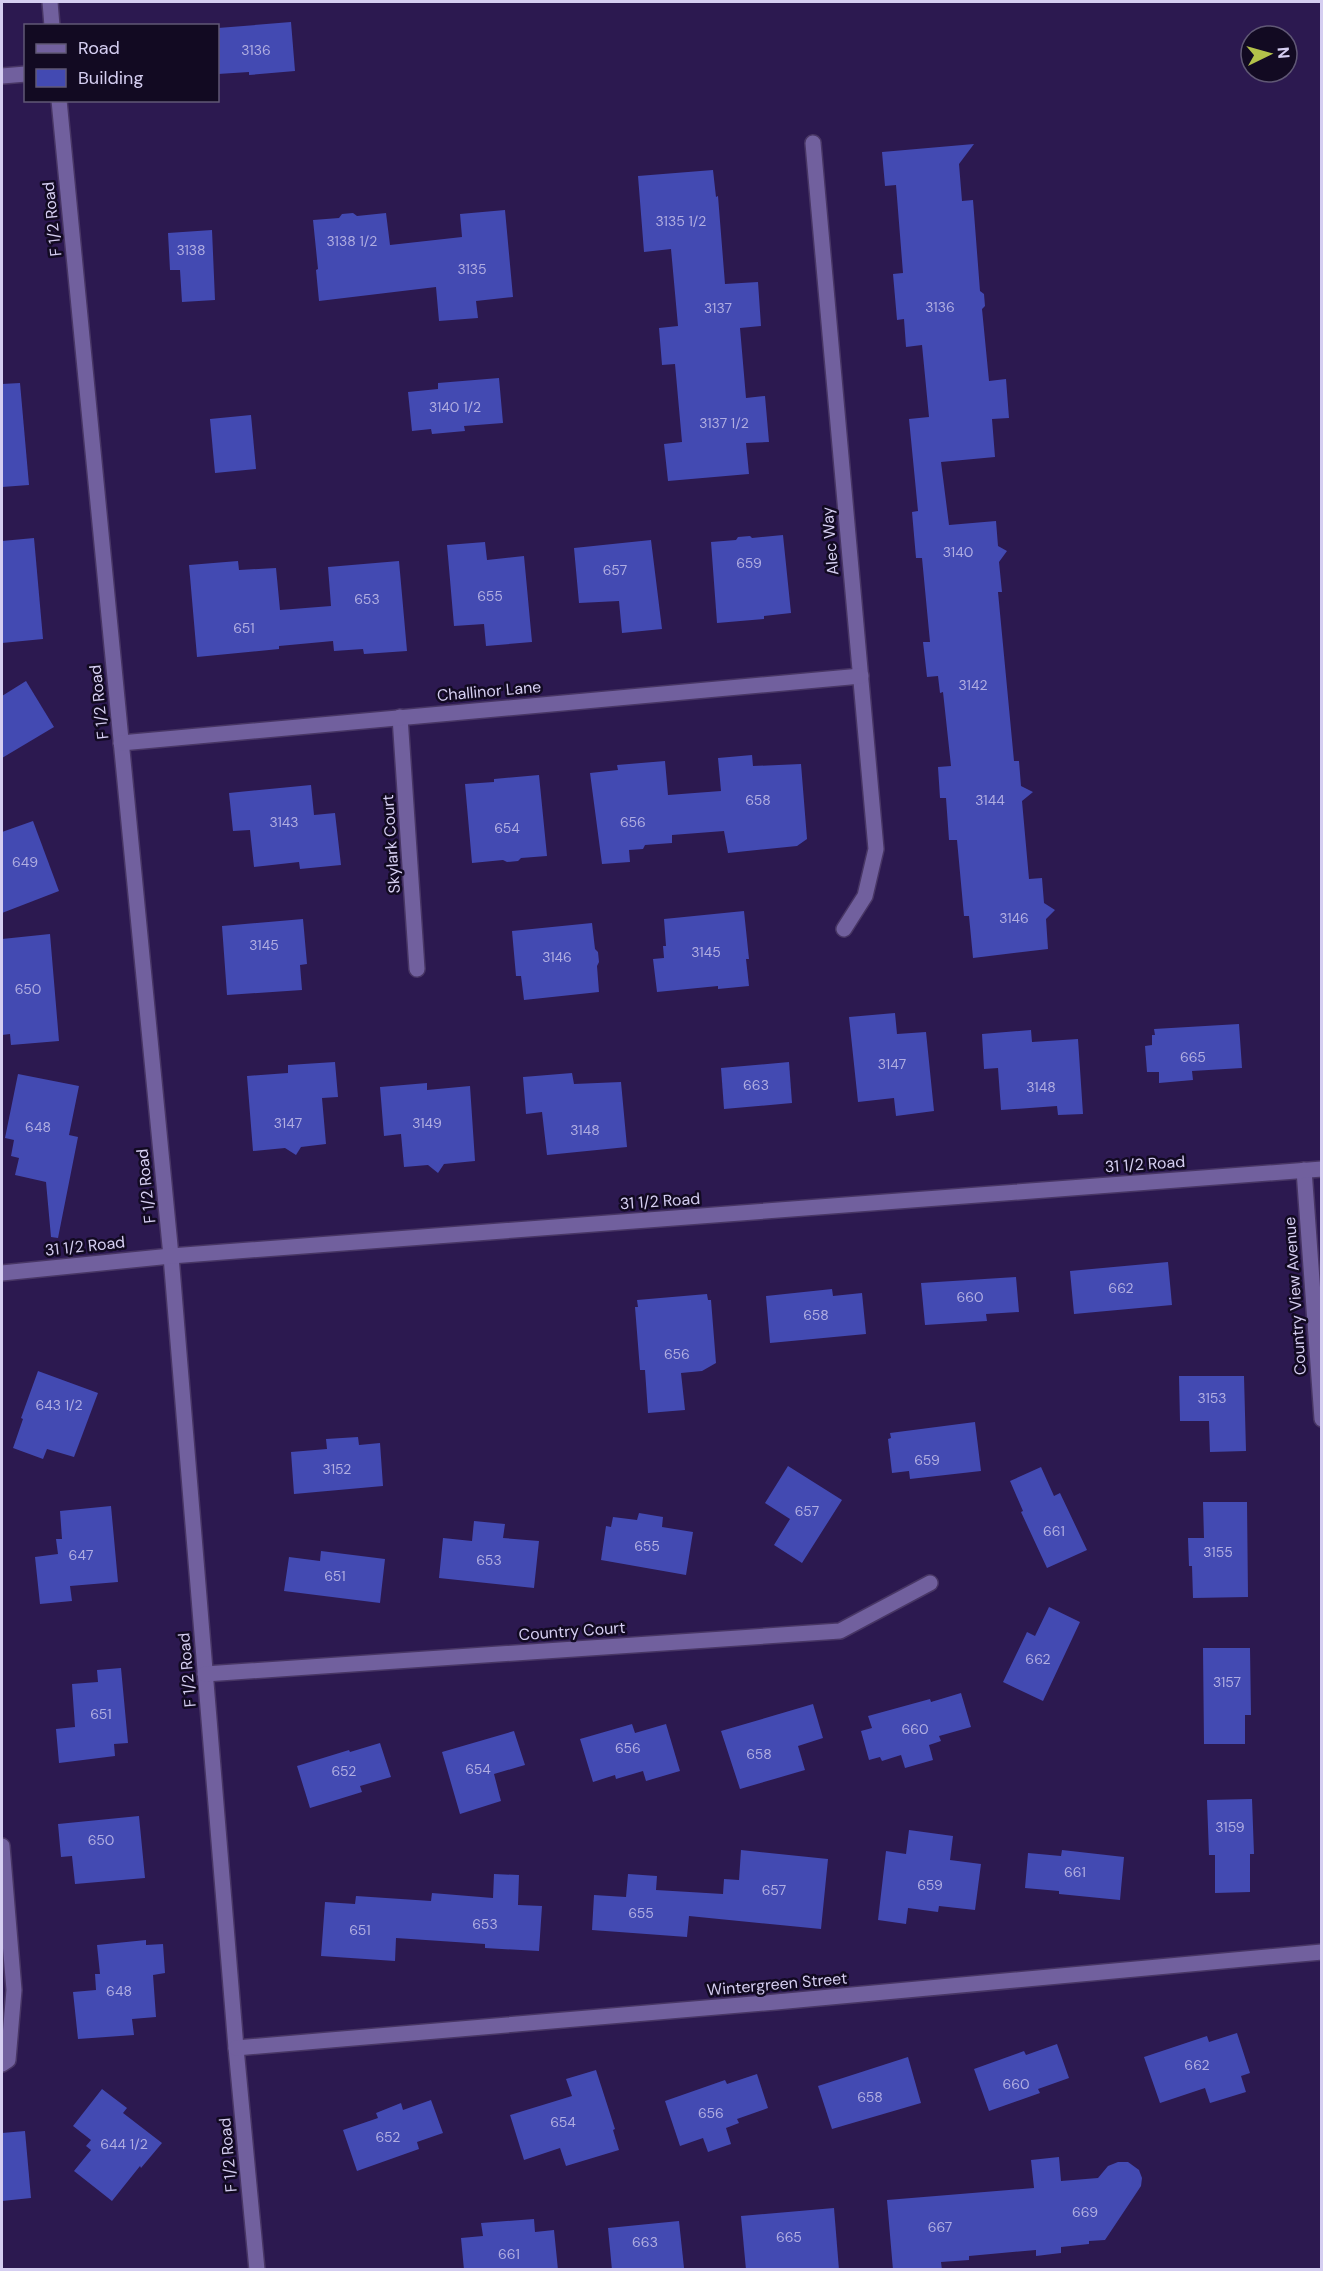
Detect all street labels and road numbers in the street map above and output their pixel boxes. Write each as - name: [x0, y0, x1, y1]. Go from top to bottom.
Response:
- street label: F 1/2 Road: [38, 181, 66, 257]
- street label: Alec Way: [817, 506, 843, 576]
- street label: F 1/2 Road: [85, 664, 113, 740]
- street label: Challinor Lane: [436, 676, 542, 706]
- street label: Skylark Court: [377, 794, 405, 894]
- street label: F 1/2 Road: [132, 1148, 160, 1224]
- street label: 31 1/2 Road: [1104, 1151, 1186, 1177]
- street label: 31 1/2 Road: [619, 1188, 701, 1214]
- street label: Country View Avenue: [1279, 1216, 1311, 1376]
- street label: 31 1/2 Road: [44, 1231, 126, 1261]
- street label: Country Court: [518, 1617, 626, 1645]
- street label: F 1/2 Road: [173, 1632, 201, 1708]
- street label: Wintergreen Street: [706, 1967, 848, 2001]
- street label: F 1/2 Road: [214, 2117, 242, 2193]

